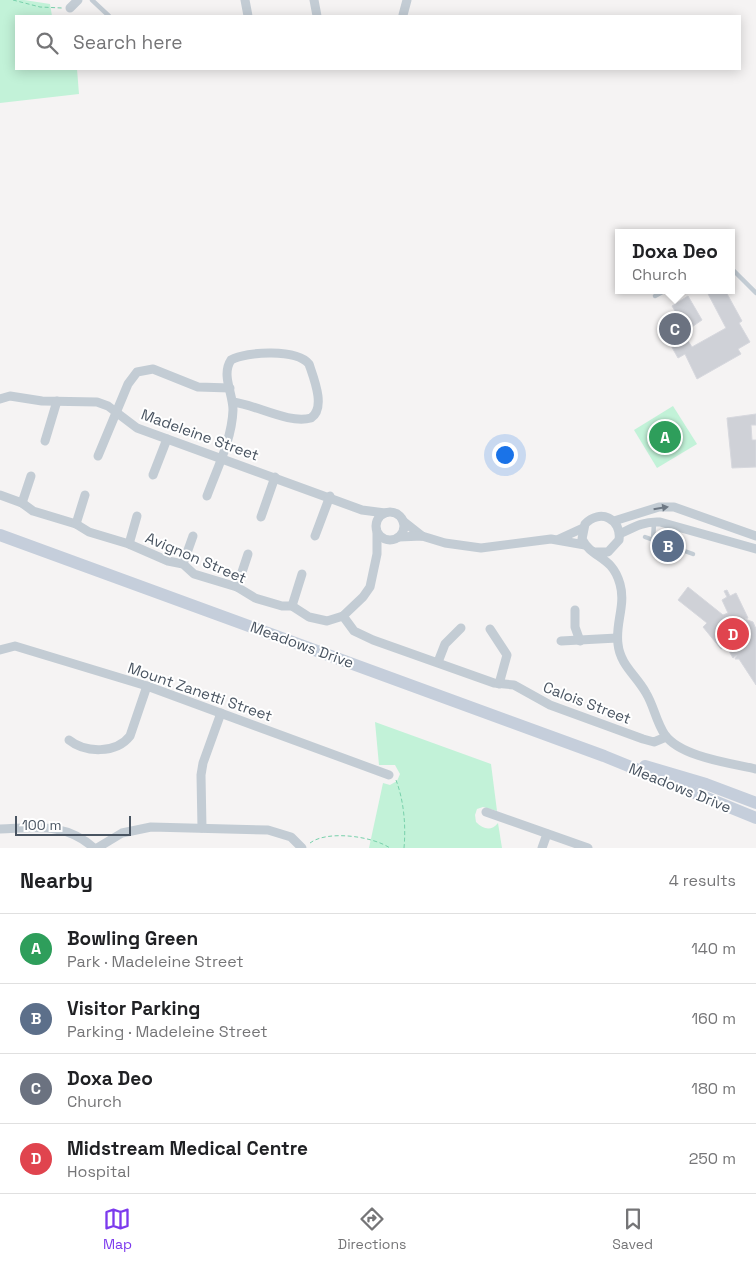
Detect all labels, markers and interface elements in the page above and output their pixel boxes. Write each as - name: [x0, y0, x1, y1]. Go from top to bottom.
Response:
- search box: [15, 15, 741, 70]
- icon: search: [33, 29, 61, 57]
- text: Search here: [73, 30, 183, 55]
- popup: [615, 229, 735, 294]
- text: Doxa Deo: [632, 239, 718, 264]
- text: Church: [632, 264, 687, 285]
- pin: C: [659, 310, 691, 348]
- street label: Madeleine Street: [139, 404, 262, 465]
- pin: A: [649, 418, 681, 456]
- your location: [492, 442, 518, 468]
- one-way arrow: [653, 504, 669, 512]
- pin: B: [652, 527, 684, 565]
- street label: Avignon Street: [143, 528, 250, 587]
- pin: D: [717, 615, 749, 653]
- street label: Meadows Drive: [248, 617, 357, 672]
- street label: Mount Zanetti Street: [125, 658, 275, 725]
- street label: Calois Street: [541, 677, 634, 728]
- street label: Meadows Drive: [626, 758, 734, 817]
- scale bar: [15, 813, 131, 836]
- text: 100 m: [22, 816, 61, 834]
- text: Nearby: [20, 867, 93, 894]
- text: 4 results: [669, 870, 736, 891]
- text: Bowling Green: [67, 926, 198, 951]
- text: A: [31, 938, 41, 959]
- text: 140 m: [691, 938, 736, 959]
- text: Park · Madeleine Street: [67, 951, 244, 972]
- text: Visitor Parking: [67, 996, 201, 1021]
- text: B: [31, 1008, 41, 1029]
- text: 160 m: [691, 1008, 736, 1029]
- text: Parking · Madeleine Street: [67, 1021, 268, 1042]
- text: Doxa Deo: [67, 1066, 153, 1091]
- text: C: [31, 1078, 41, 1099]
- text: 180 m: [691, 1078, 736, 1099]
- text: Church: [67, 1091, 122, 1112]
- text: Midstream Medical Centre: [67, 1136, 308, 1161]
- text: D: [31, 1148, 41, 1169]
- text: 250 m: [689, 1148, 736, 1169]
- text: Hospital: [67, 1161, 130, 1182]
- tab: Map: [103, 1205, 132, 1253]
- tab: Directions: [338, 1205, 406, 1253]
- tab: Saved: [612, 1205, 653, 1253]

